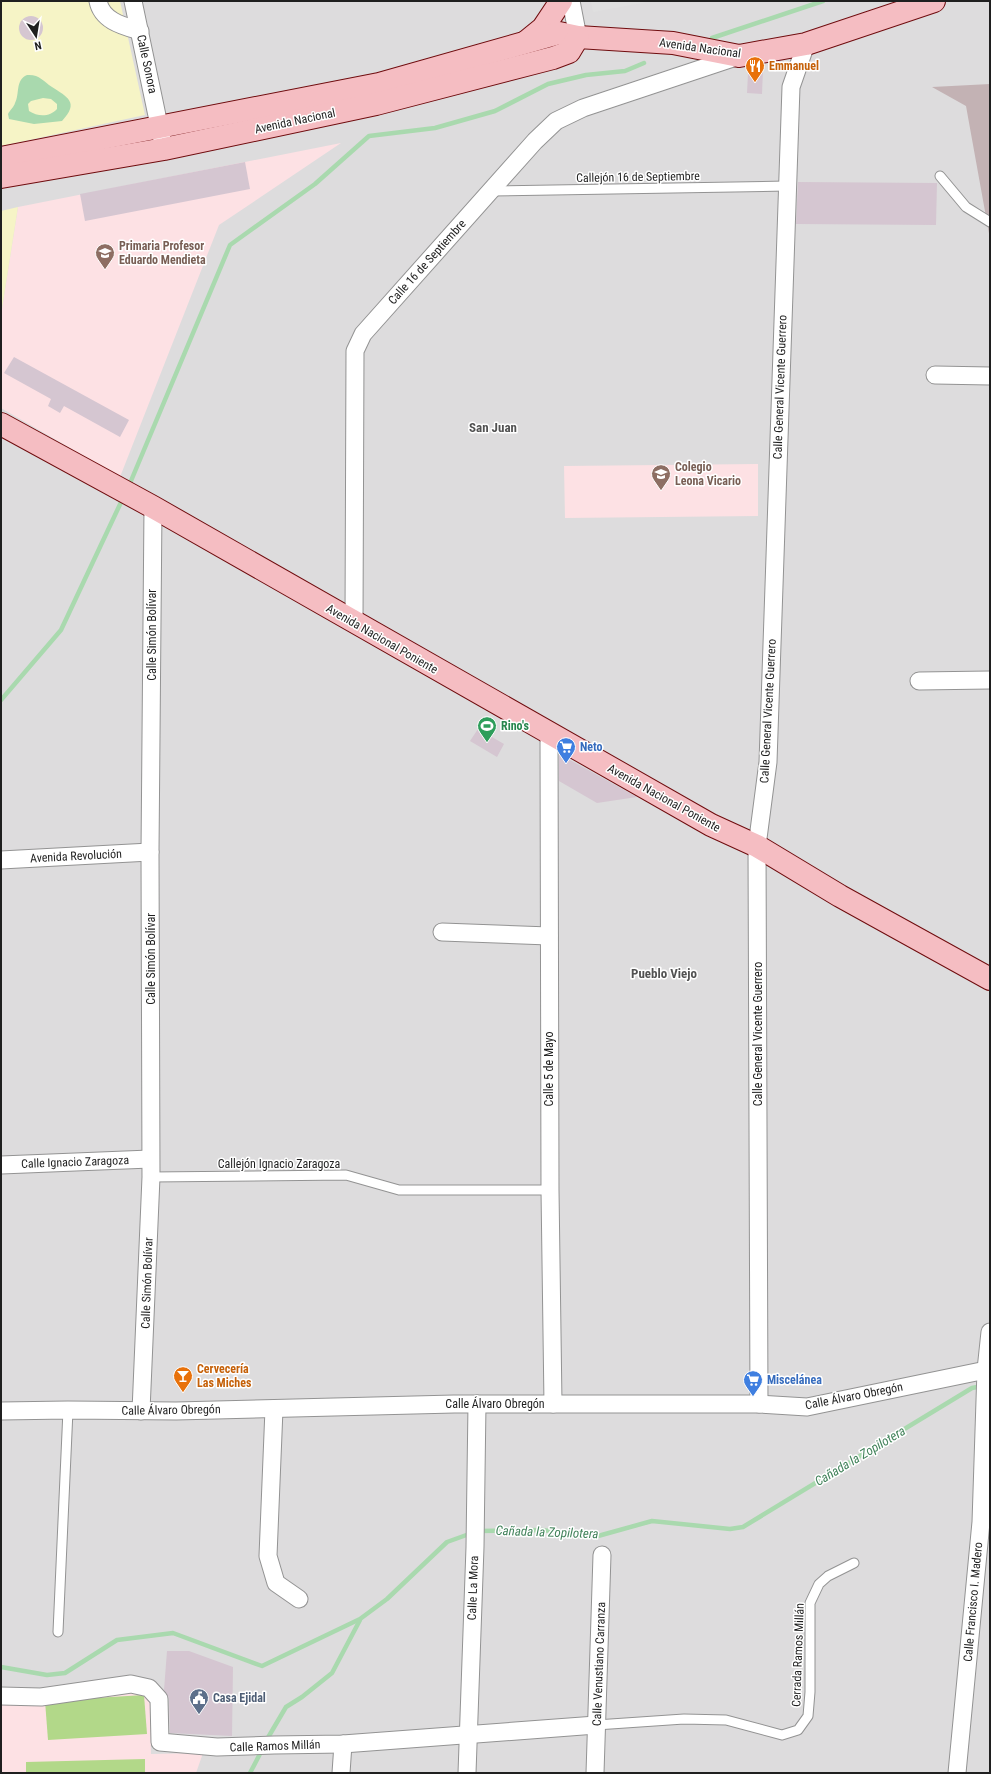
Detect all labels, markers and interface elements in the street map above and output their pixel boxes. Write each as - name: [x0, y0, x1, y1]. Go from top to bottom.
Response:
- north arrow: [16, 16, 56, 56]
- street label: Calle Sonora: [134, 33, 160, 95]
- street label: Avenida Nacional: [658, 35, 742, 61]
- text: N: [33, 38, 43, 52]
- restaurant icon: Emmanuel: [744, 55, 766, 83]
- place label: Emmanuel: [769, 59, 819, 73]
- street label: Avenida Nacional: [253, 106, 337, 136]
- street label: Callejón 16 de Septiembre: [576, 169, 700, 185]
- street label: Calle 16 de Septiembre: [385, 216, 469, 307]
- place label: Primaria Profesor Eduardo Mendieta: [119, 239, 206, 267]
- school or university icon: Primaria Profesor Eduardo Mendieta: [94, 242, 116, 270]
- street label: Calle General Vicente Guerrero: [770, 315, 790, 459]
- district label: San Juan: [469, 420, 517, 435]
- place label: Colegio Leona Vicario: [675, 460, 741, 488]
- school or university icon: Colegio Leona Vicario: [650, 463, 672, 491]
- street label: Calle Simón Bolívar: [145, 589, 159, 681]
- street label: Avenida Nacional Poniente: [324, 601, 441, 677]
- street label: Calle General Vicente Guerrero: [757, 638, 779, 784]
- sports icon: Rino's: [476, 715, 498, 743]
- place label: Rino's: [501, 719, 529, 733]
- supermarket icon: Neto: [555, 736, 577, 764]
- place label: Neto: [580, 740, 603, 754]
- street label: Avenida Nacional Poniente: [605, 761, 723, 835]
- street label: Avenida Revolución: [30, 847, 122, 865]
- street label: Calle Simón Bolívar: [144, 913, 158, 1005]
- street label: Calle General Vicente Guerrero: [751, 962, 765, 1106]
- district label: Pueblo Viejo: [631, 966, 697, 981]
- street label: Calle 5 de Mayo: [542, 1031, 556, 1107]
- street label: Calle Ignacio Zaragoza: [21, 1153, 129, 1171]
- street label: Callejón Ignacio Zaragoza: [218, 1157, 341, 1171]
- street label: Calle Simón Bolívar: [138, 1237, 156, 1329]
- place label: Cervecería Las Miches: [197, 1362, 252, 1390]
- bar icon: Cervecería Las Miches: [172, 1365, 194, 1393]
- supermarket icon: Miscelánea: [742, 1369, 764, 1397]
- place label: Miscelánea: [767, 1373, 822, 1387]
- street label: Calle Álvaro Obregón: [804, 1379, 904, 1412]
- street label: Calle Álvaro Obregón: [445, 1396, 545, 1411]
- street label: Calle Álvaro Obregón: [121, 1401, 221, 1418]
- water label: Cañada la Zopilotera: [812, 1423, 908, 1489]
- water label: Cañada la Zopilotera: [495, 1523, 599, 1541]
- street label: Calle Francisco I. Madero: [961, 1542, 985, 1662]
- street label: Calle La Mora: [465, 1555, 481, 1621]
- street label: Calle Venustiano Carranza: [590, 1601, 608, 1726]
- street label: Cerrada Ramos Millán: [789, 1603, 807, 1707]
- public building icon: Casa Ejidal: [188, 1687, 210, 1715]
- place label: Casa Ejidal: [213, 1691, 266, 1705]
- street label: Calle Ramos Millán: [229, 1737, 321, 1755]

